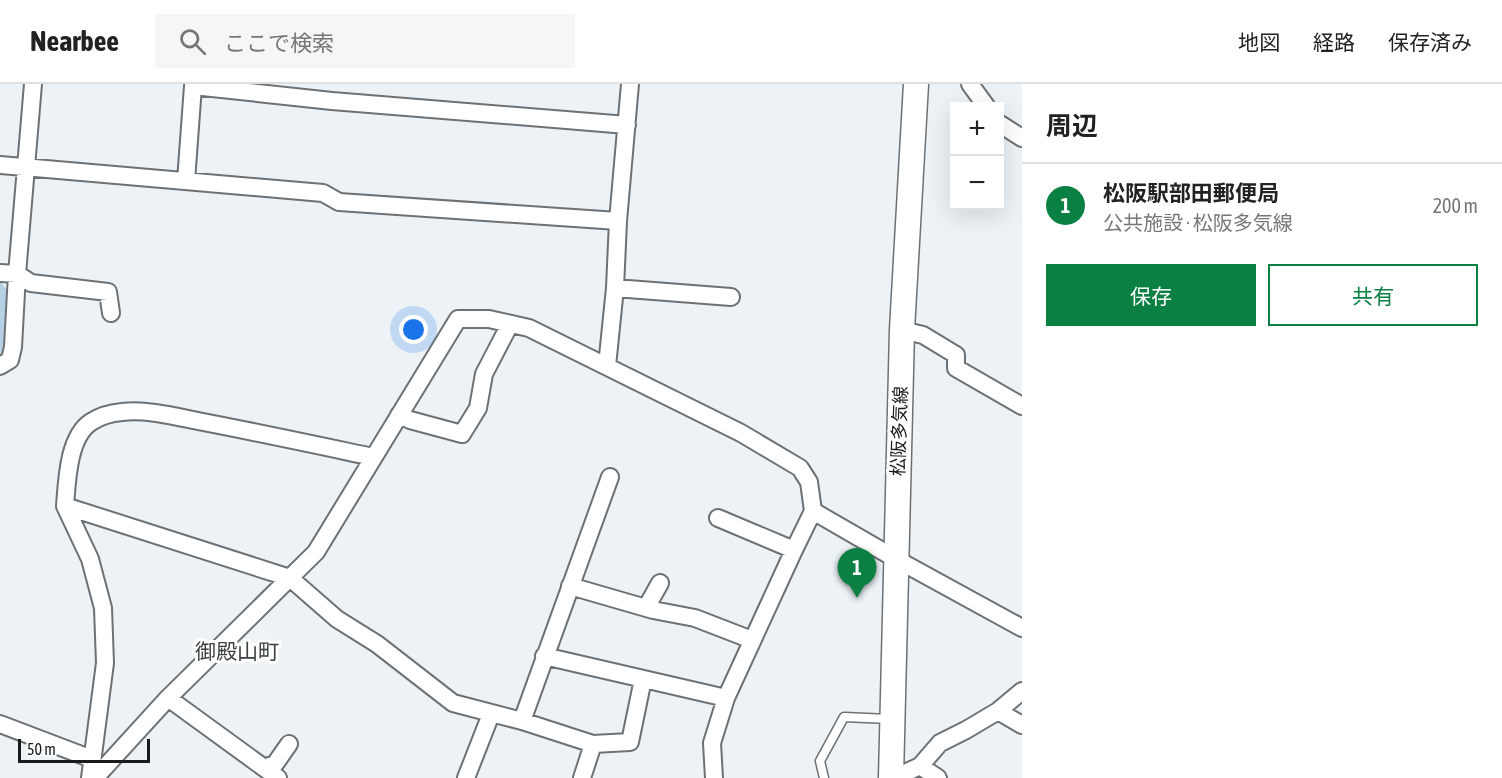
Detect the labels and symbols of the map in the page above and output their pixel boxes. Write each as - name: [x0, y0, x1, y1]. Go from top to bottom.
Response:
- your location: [399, 315, 428, 344]
- street label: 松阪多気線: [887, 386, 911, 476]
- pin: 1: [838, 548, 876, 598]
- district label: 御殿山町: [195, 639, 279, 663]
- scale bar: [18, 736, 150, 764]

